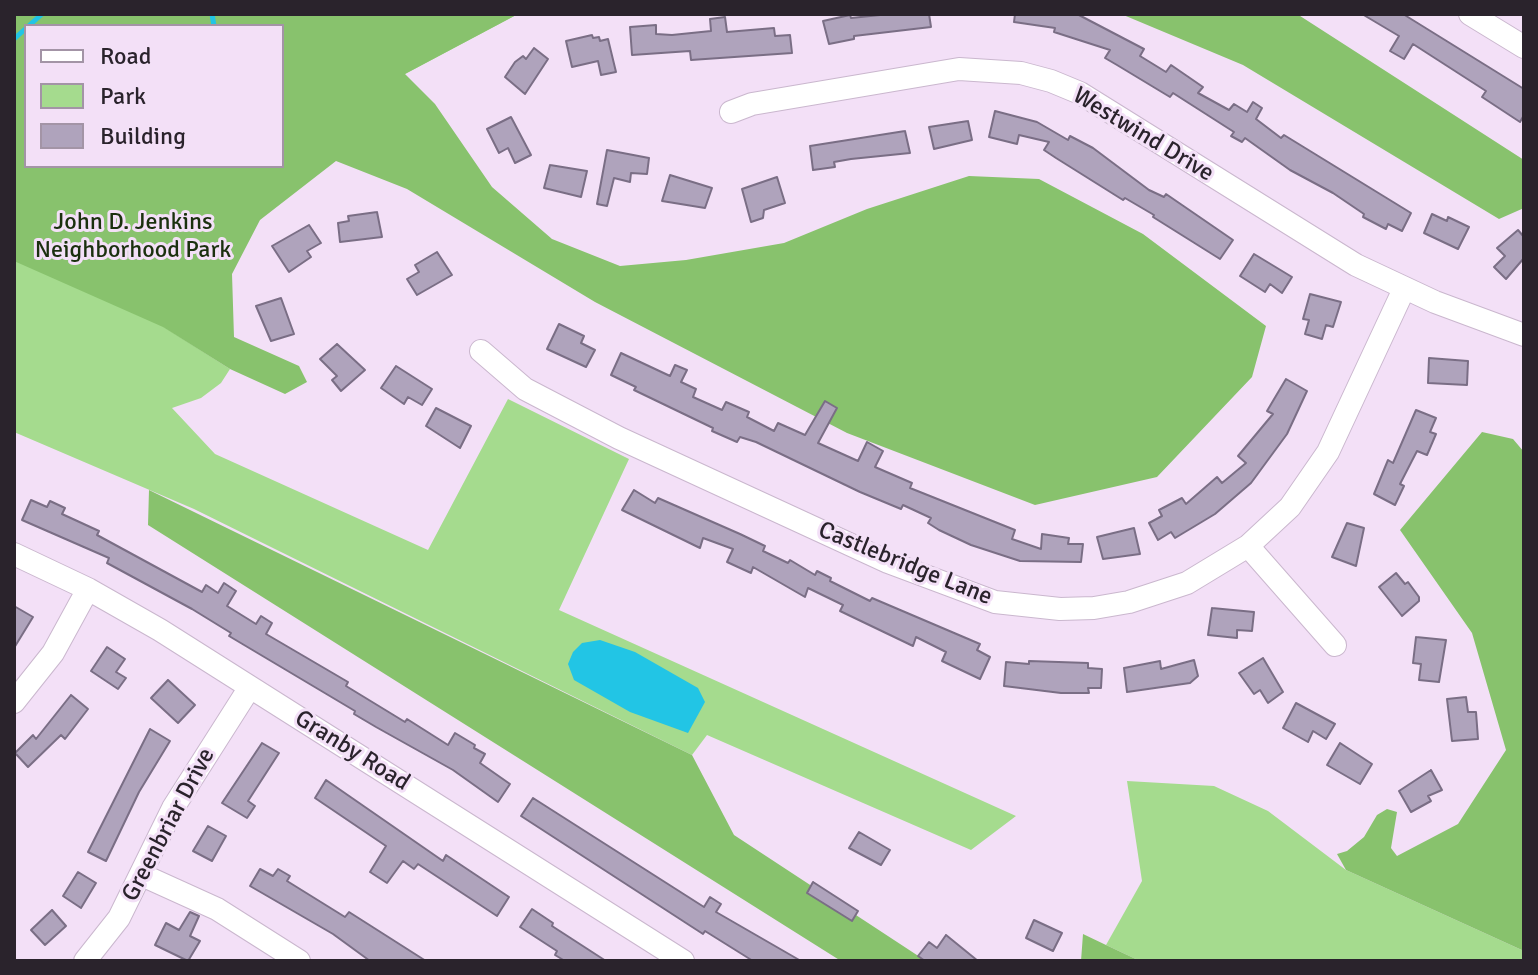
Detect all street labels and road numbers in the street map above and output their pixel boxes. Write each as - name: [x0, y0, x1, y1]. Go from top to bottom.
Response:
- street label: Westwind Drive: [1067, 82, 1219, 188]
- street label: Castlebridge Lane: [814, 516, 996, 612]
- street label: Granby Road: [289, 704, 415, 798]
- street label: Greenbriar Drive: [117, 744, 221, 906]

